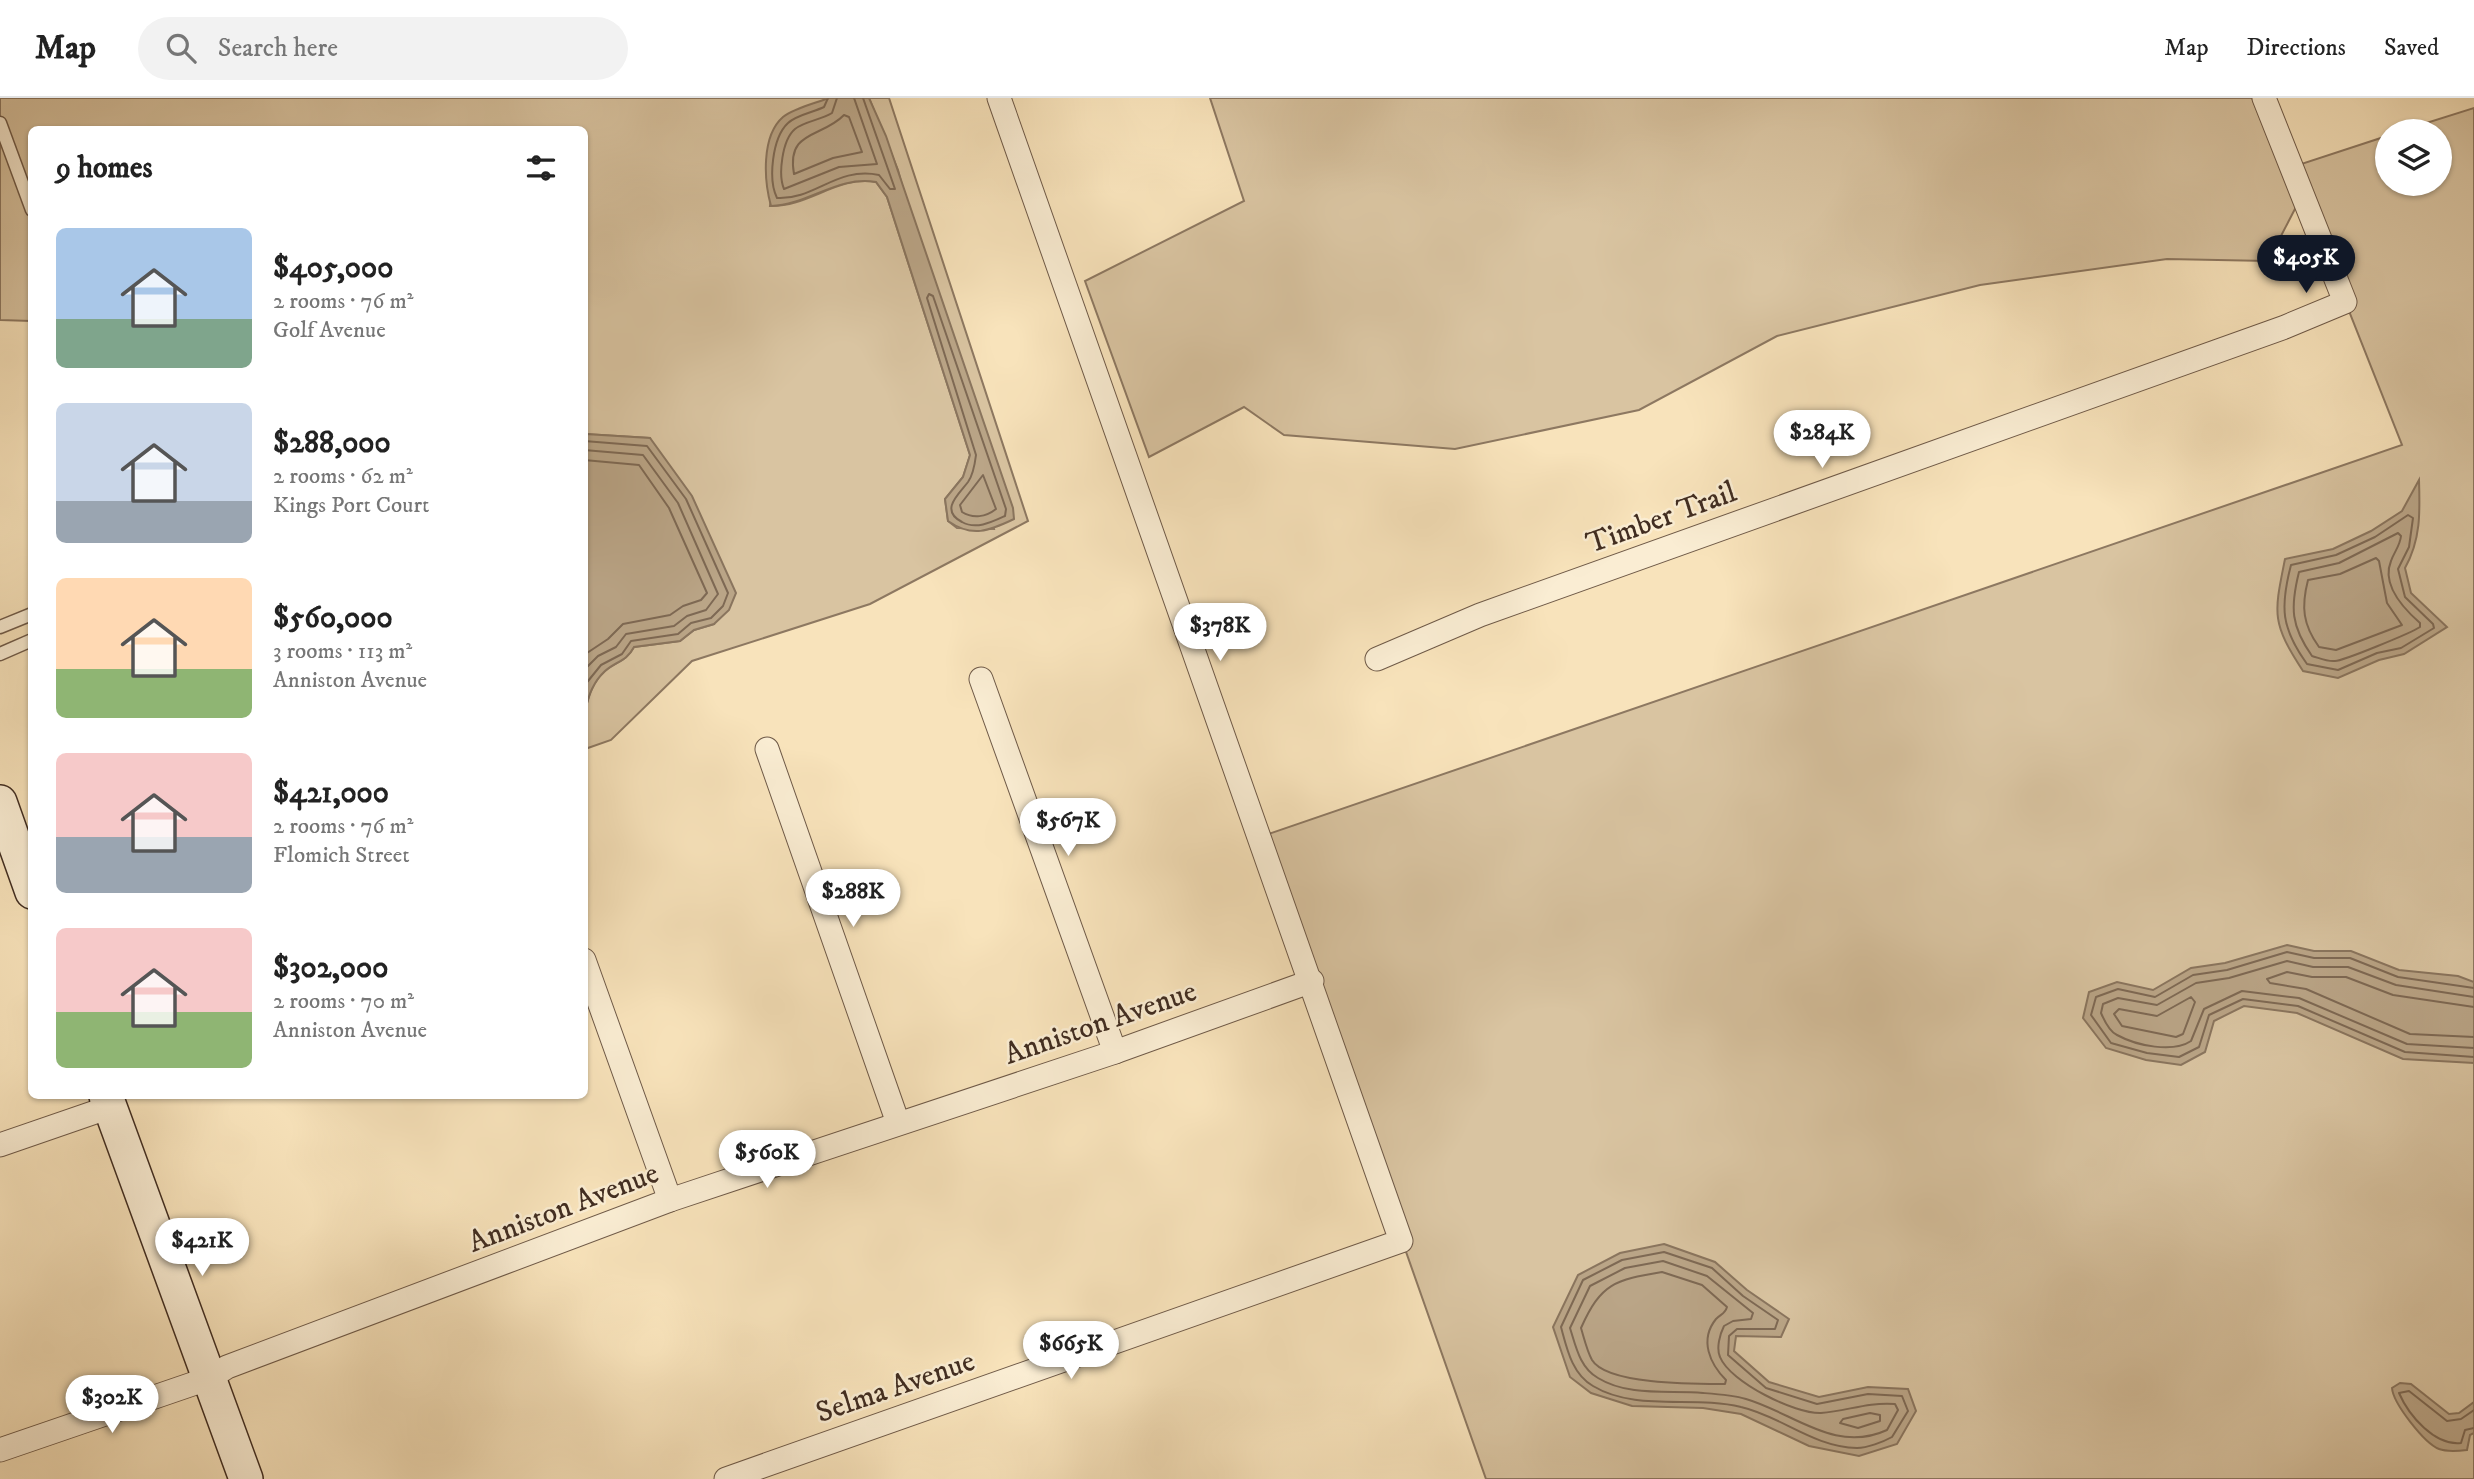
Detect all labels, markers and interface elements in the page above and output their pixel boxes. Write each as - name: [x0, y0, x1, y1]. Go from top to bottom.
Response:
- search box: [138, 17, 628, 80]
- text: Map: [35, 28, 96, 69]
- icon: search: [162, 29, 200, 67]
- text: Search here: [218, 32, 338, 65]
- text: Map: [2164, 33, 2209, 63]
- text: Directions: [2247, 33, 2346, 63]
- text: Saved: [2384, 33, 2439, 63]
- map controls: [2375, 119, 2452, 196]
- button: layers: [2375, 119, 2452, 196]
- icon: filters: [522, 149, 560, 187]
- text: 9 homes: [56, 150, 153, 187]
- pin: $405K: [2257, 236, 2355, 295]
- text: $405K: [2273, 243, 2339, 272]
- text: $405,000: [273, 250, 393, 287]
- icon: home: [112, 256, 196, 340]
- text: 2 rooms · 76 m²: [273, 287, 413, 316]
- text: Golf Avenue: [273, 316, 386, 345]
- pin: $284K: [1773, 410, 1871, 470]
- text: $284K: [1790, 418, 1854, 447]
- text: $288,000: [273, 425, 391, 462]
- icon: home: [112, 431, 196, 515]
- text: 2 rooms · 62 m²: [273, 462, 413, 491]
- street label: Timber Trail: [1581, 474, 1742, 563]
- text: Kings Port Court: [273, 491, 429, 520]
- text: $560,000: [273, 600, 393, 637]
- pin: $378K: [1171, 603, 1269, 663]
- icon: home: [112, 606, 196, 690]
- text: $378K: [1190, 611, 1250, 640]
- text: 3 rooms · 113 m²: [273, 637, 412, 666]
- text: Anniston Avenue: [273, 666, 427, 695]
- text: $421,000: [273, 775, 389, 812]
- icon: home: [112, 781, 196, 865]
- pin: $567K: [1019, 798, 1117, 858]
- text: $567K: [1036, 806, 1100, 835]
- text: 2 rooms · 76 m²: [273, 812, 413, 841]
- text: Flomich Street: [273, 841, 410, 870]
- pin: $288K: [804, 870, 902, 929]
- text: $288K: [821, 877, 885, 906]
- text: $302,000: [273, 950, 388, 987]
- icon: home: [112, 956, 196, 1040]
- street label: Anniston Avenue: [999, 973, 1202, 1074]
- text: 2 rooms · 70 m²: [273, 987, 414, 1016]
- text: Anniston Avenue: [273, 1016, 427, 1045]
- pin: $560K: [718, 1130, 816, 1190]
- text: $560K: [735, 1138, 799, 1167]
- street label: Anniston Avenue: [463, 1155, 664, 1262]
- pin: $421K: [153, 1218, 251, 1278]
- text: $421K: [171, 1226, 233, 1255]
- pin: $665K: [1022, 1322, 1120, 1381]
- text: $665K: [1039, 1329, 1103, 1358]
- street label: Selma Avenue: [811, 1343, 980, 1432]
- pin: $302K: [63, 1376, 161, 1435]
- text: $302K: [82, 1383, 142, 1412]

